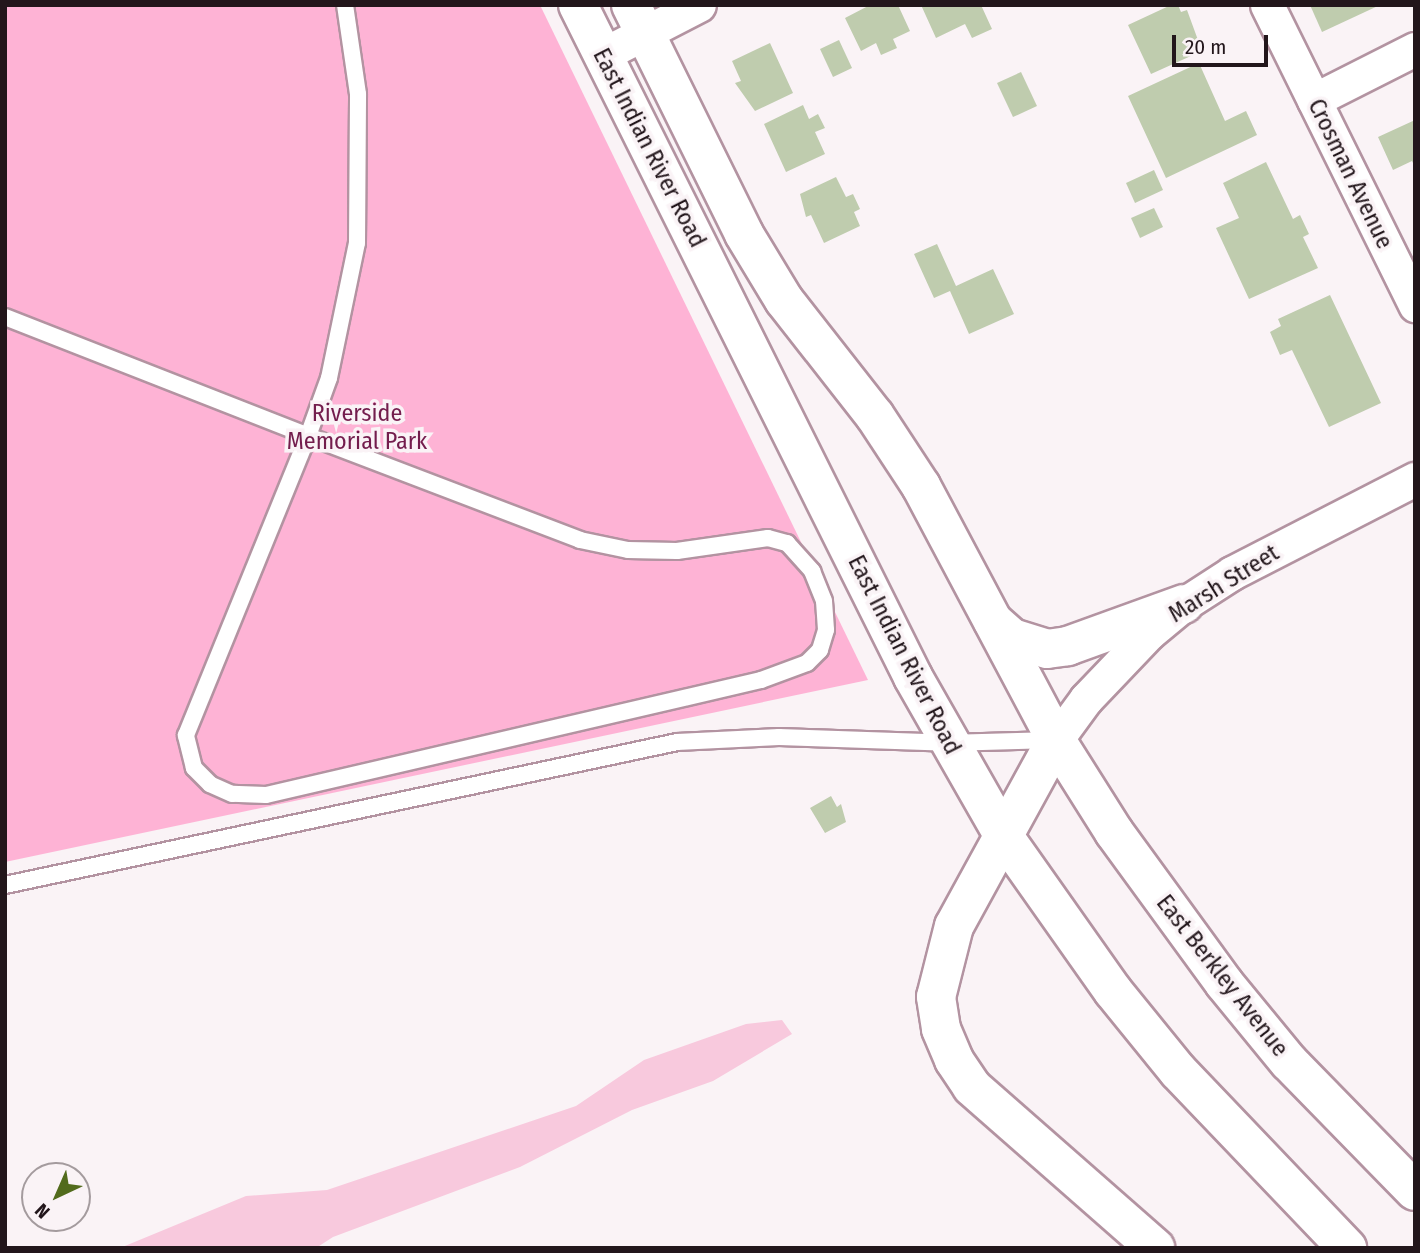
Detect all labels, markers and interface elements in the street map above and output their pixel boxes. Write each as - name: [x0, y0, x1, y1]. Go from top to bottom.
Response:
- scale bar: [1175, 21, 1271, 65]
- text: 20 m: [1185, 34, 1226, 60]
- street label: East Indian River Road: [586, 44, 712, 252]
- street label: Crosman Avenue: [1301, 94, 1399, 254]
- park label: Riverside Memorial Park: [287, 400, 427, 456]
- street label: Marsh Street: [1164, 539, 1284, 629]
- street label: East Indian River Road: [841, 551, 967, 759]
- street label: East Berkley Avenue: [1150, 889, 1294, 1063]
- north arrow: [21, 1162, 91, 1232]
- text: N: [30, 1199, 55, 1223]

